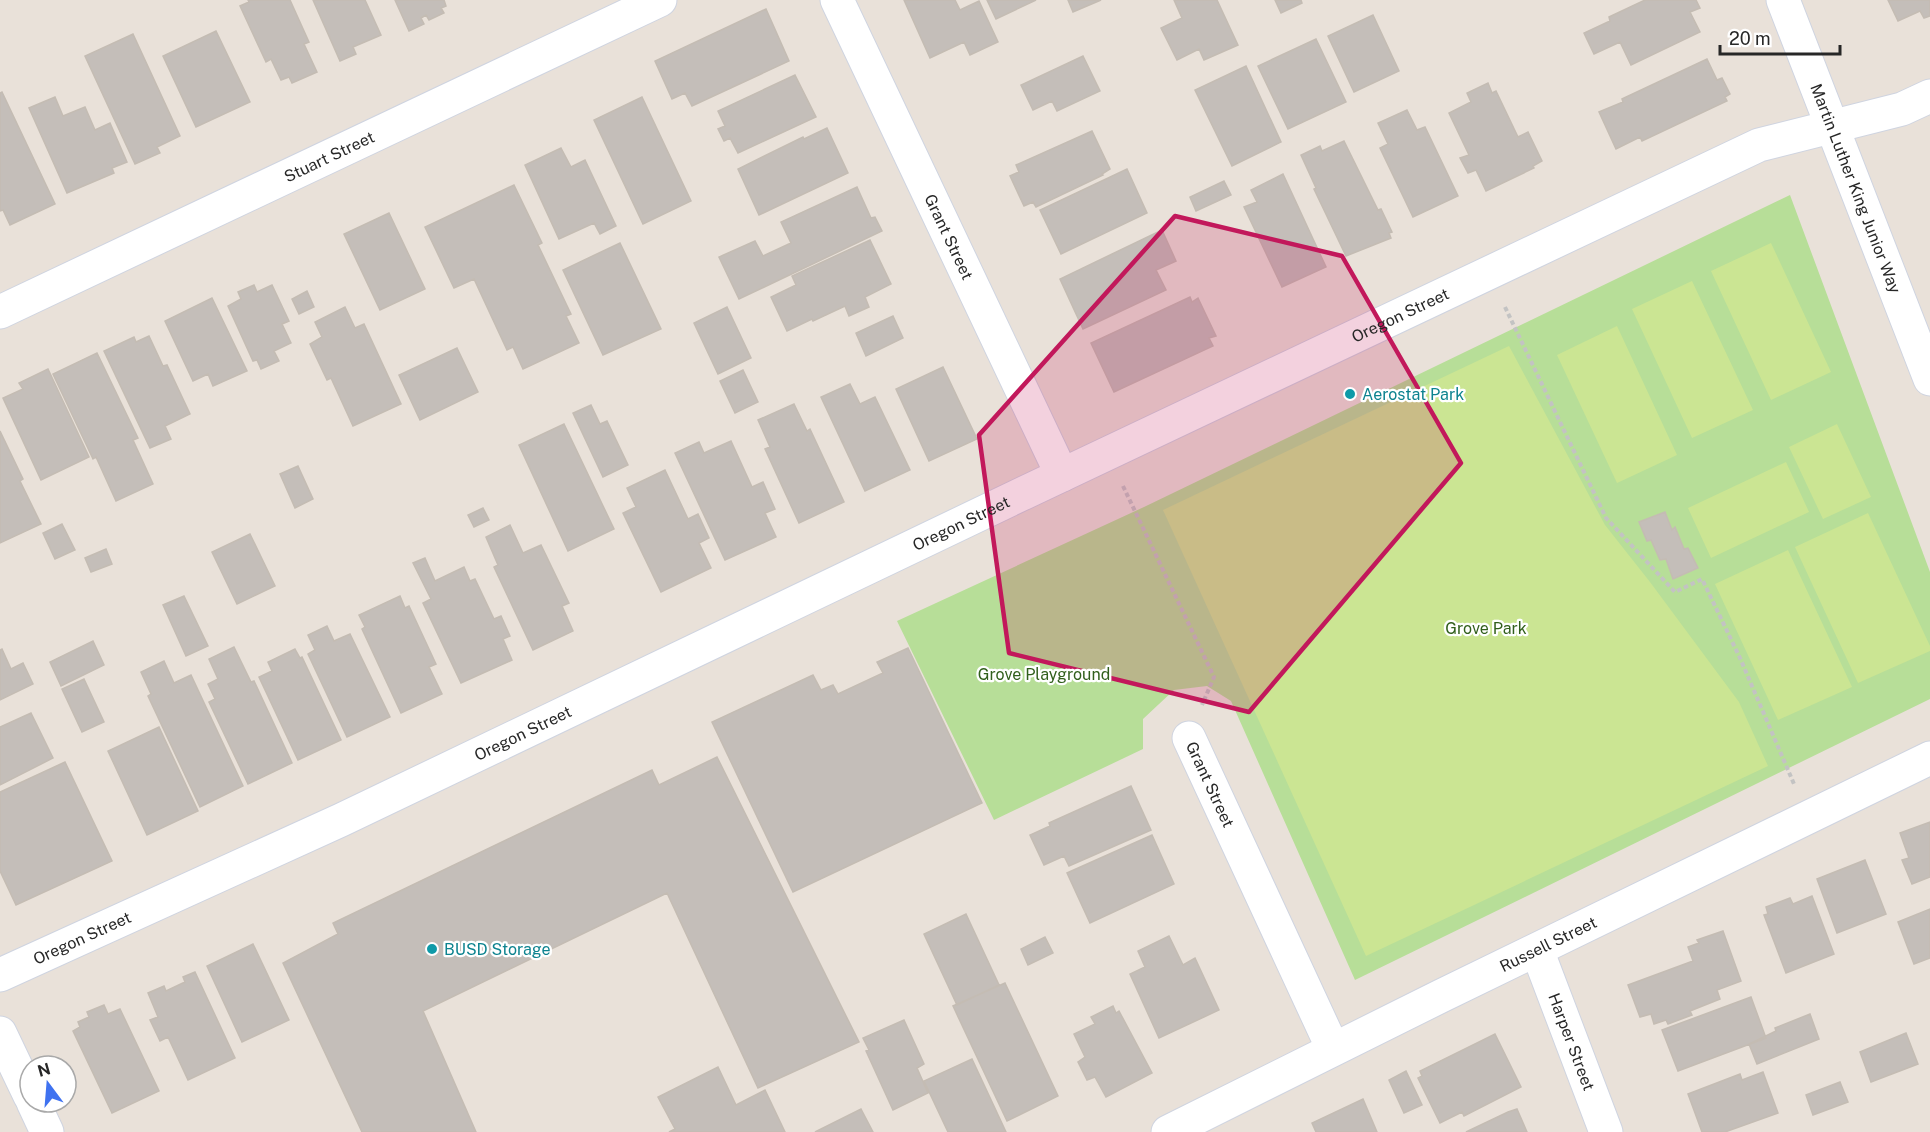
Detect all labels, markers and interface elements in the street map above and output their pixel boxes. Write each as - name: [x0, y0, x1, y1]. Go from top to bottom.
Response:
- scale bar: [1720, 18, 1840, 56]
- text: 20 m: [1729, 28, 1771, 49]
- street label: Martin Luther King Junior Way: [1806, 81, 1905, 296]
- street label: Stuart Street: [281, 127, 378, 186]
- street label: Grant Street: [920, 191, 977, 283]
- street label: Oregon Street: [1349, 284, 1452, 347]
- place label: Aerostat Park: [1362, 385, 1464, 404]
- marker: Aerostat Park: [1343, 387, 1357, 401]
- street label: Oregon Street: [910, 492, 1013, 555]
- park label: Grove Park: [1445, 619, 1527, 638]
- park label: Grove Playground: [978, 665, 1110, 684]
- street label: Oregon Street: [471, 702, 575, 765]
- street label: Grant Street: [1182, 739, 1238, 830]
- street label: Oregon Street: [30, 908, 134, 969]
- street label: Russell Street: [1497, 913, 1600, 976]
- place label: BUSD Storage: [444, 940, 551, 959]
- marker: BUSD Storage: [425, 942, 439, 956]
- street label: Harper Street: [1544, 990, 1598, 1093]
- north arrow: [18, 1054, 78, 1114]
- text: N: [35, 1059, 53, 1081]

